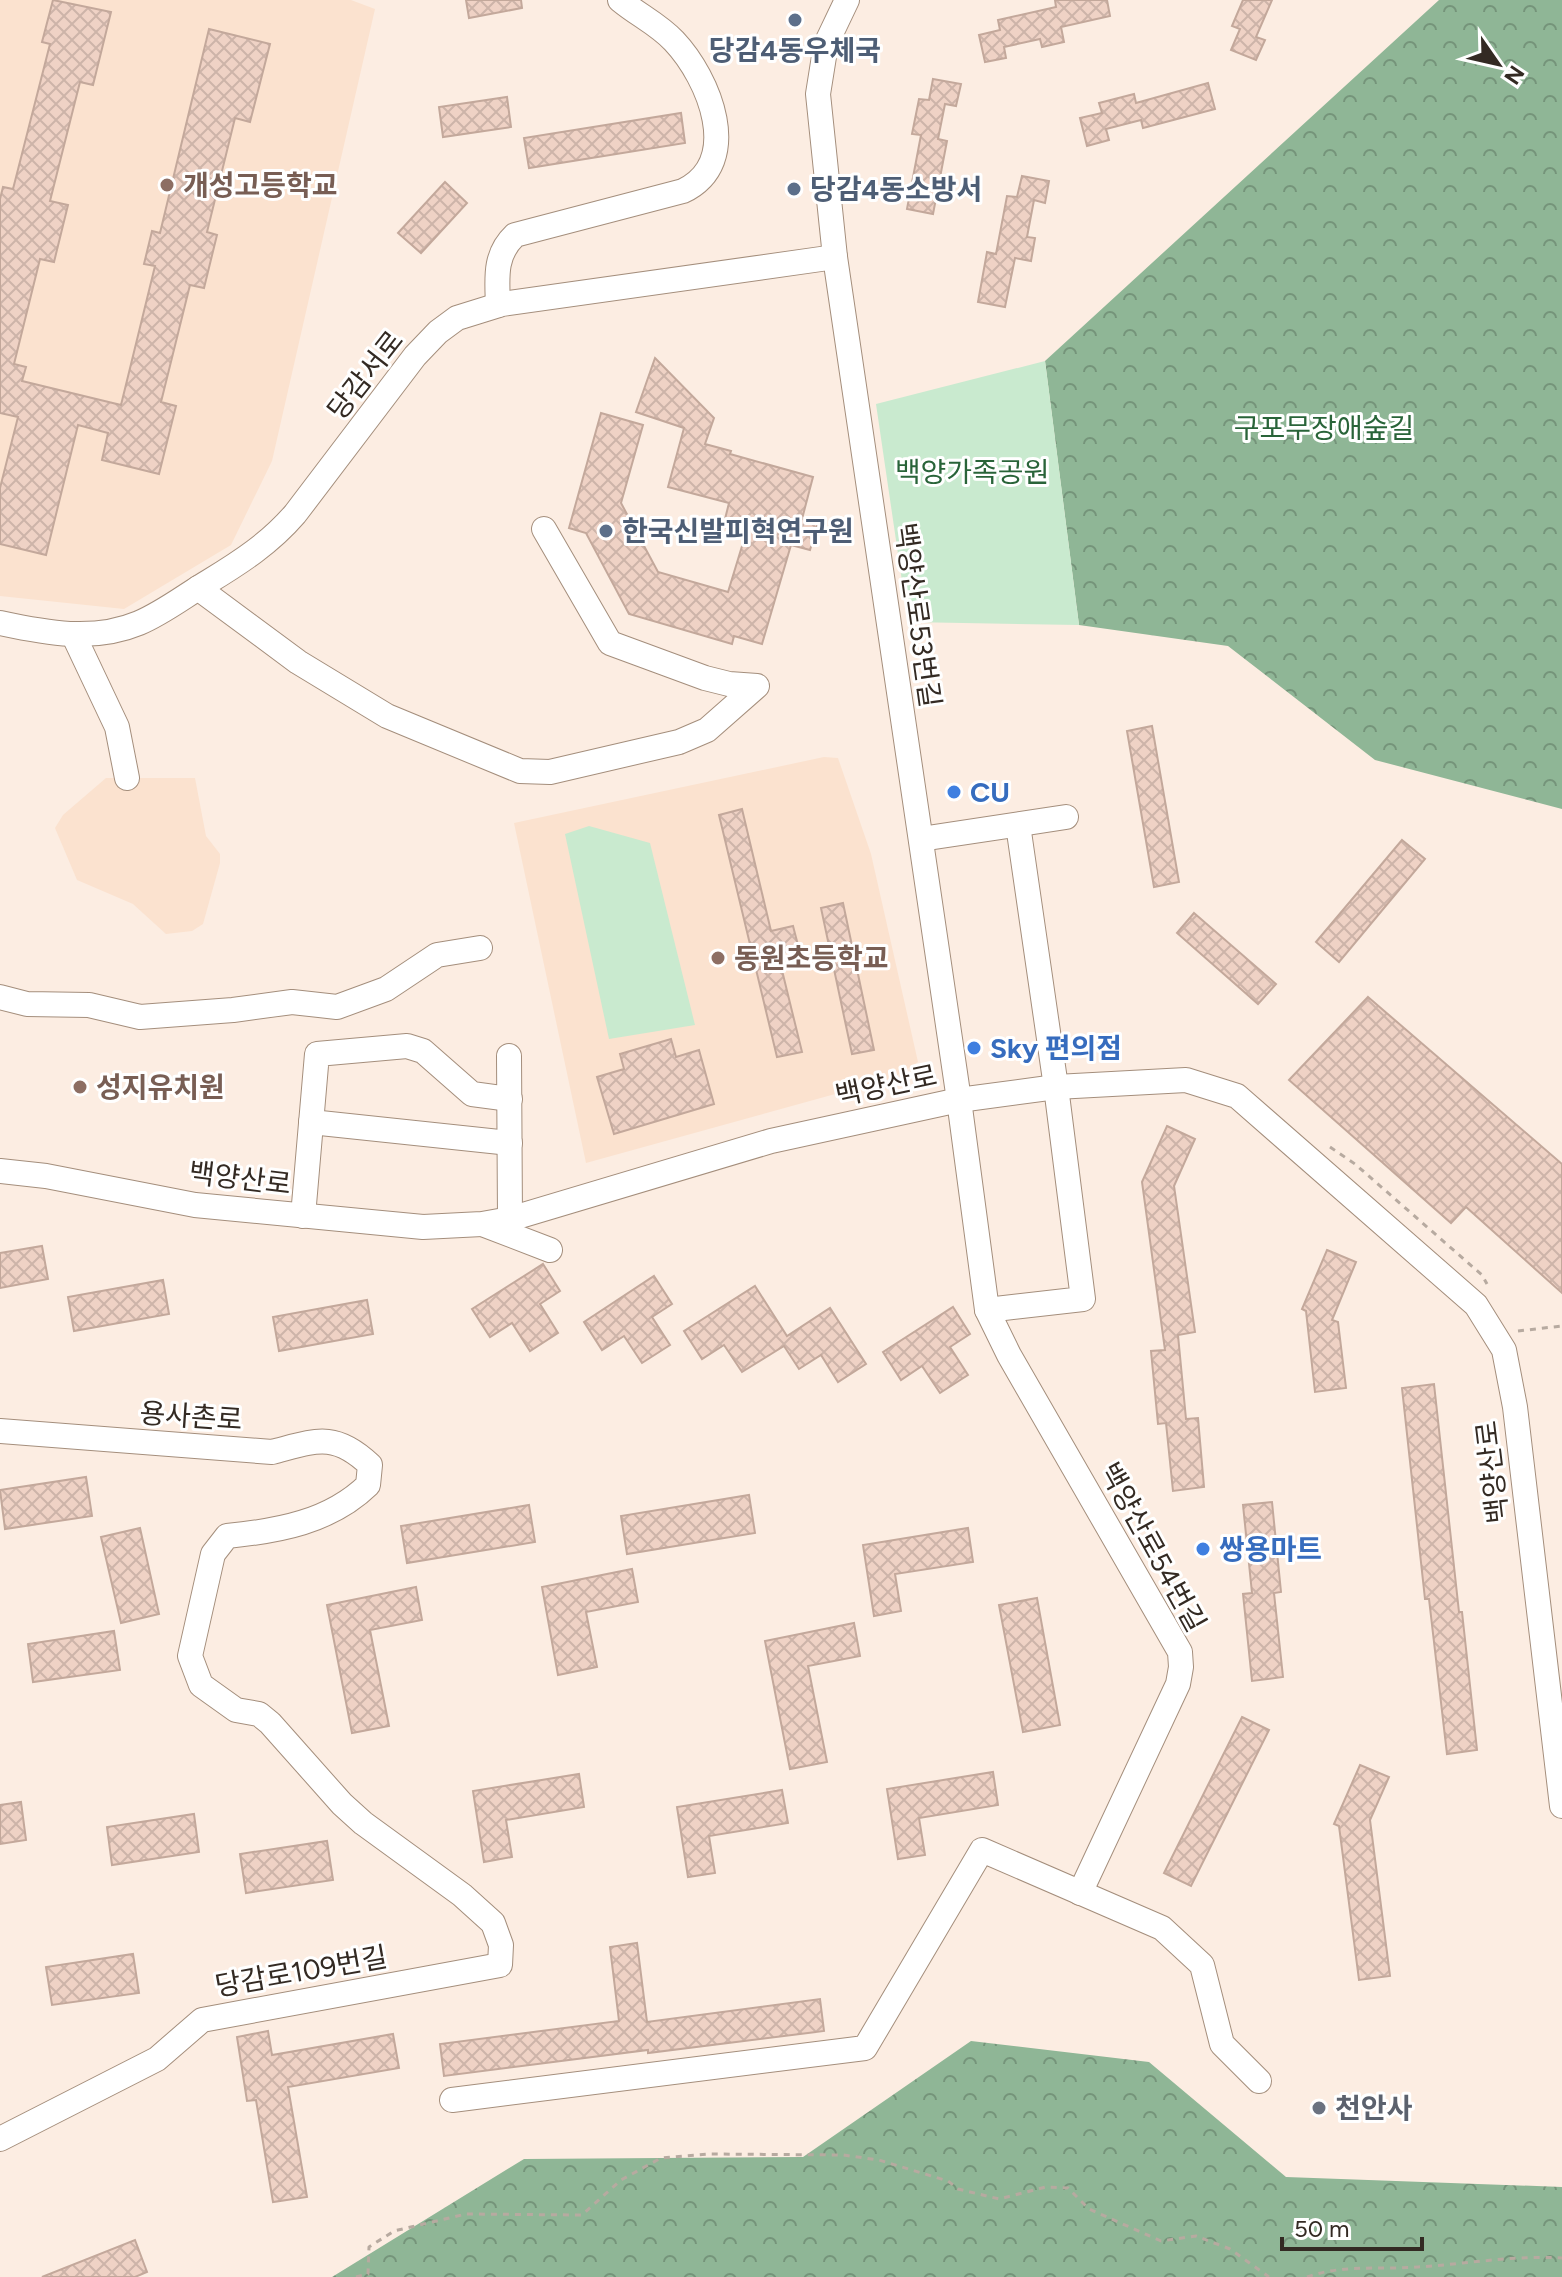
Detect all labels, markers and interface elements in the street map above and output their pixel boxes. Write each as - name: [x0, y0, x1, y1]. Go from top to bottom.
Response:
- marker: 당감4동우체국: [786, 11, 804, 29]
- north arrow: [1458, 24, 1538, 104]
- place label: 당감4동우체국: [709, 33, 881, 67]
- text: N: [1498, 60, 1530, 90]
- place label: 개성고등학교: [183, 168, 338, 202]
- place label: 당감4동소방서: [810, 172, 982, 206]
- marker: 개성고등학교: [158, 176, 176, 194]
- marker: 당감4동소방서: [785, 180, 803, 198]
- street label: 당감서로: [320, 324, 410, 426]
- park label: 구포무장애숲길: [1234, 411, 1414, 445]
- park label: 백양가족공원: [895, 455, 1049, 489]
- place label: 한국신발피혁연구원: [622, 514, 854, 548]
- street label: 백양산로53번길: [888, 521, 948, 709]
- marker: 한국신발피혁연구원: [597, 522, 615, 540]
- place label: CU: [970, 775, 1010, 809]
- marker: CU: [945, 783, 963, 801]
- place label: 동원초등학교: [734, 941, 889, 975]
- marker: 동원초등학교: [709, 949, 727, 967]
- place label: Sky 편의점: [990, 1031, 1122, 1065]
- marker: Sky 편의점: [965, 1039, 983, 1057]
- street label: 백양산로: [832, 1058, 940, 1112]
- place label: 성지유치원: [96, 1070, 225, 1104]
- marker: 성지유치원: [71, 1078, 89, 1096]
- street label: 백양산로: [187, 1155, 293, 1201]
- street label: 용사촌로: [138, 1395, 244, 1437]
- street label: 백양산로: [1469, 1419, 1515, 1525]
- street label: 백양산로54번길: [1093, 1457, 1213, 1637]
- place label: 쌍용마트: [1219, 1532, 1322, 1566]
- marker: 쌍용마트: [1194, 1540, 1212, 1558]
- street label: 당감로109번길: [212, 1939, 390, 2003]
- place label: 천안사: [1335, 2091, 1413, 2125]
- marker: 천안사: [1310, 2099, 1328, 2117]
- scale bar: [1282, 2201, 1422, 2251]
- text: 50 m: [1294, 2214, 1350, 2243]

